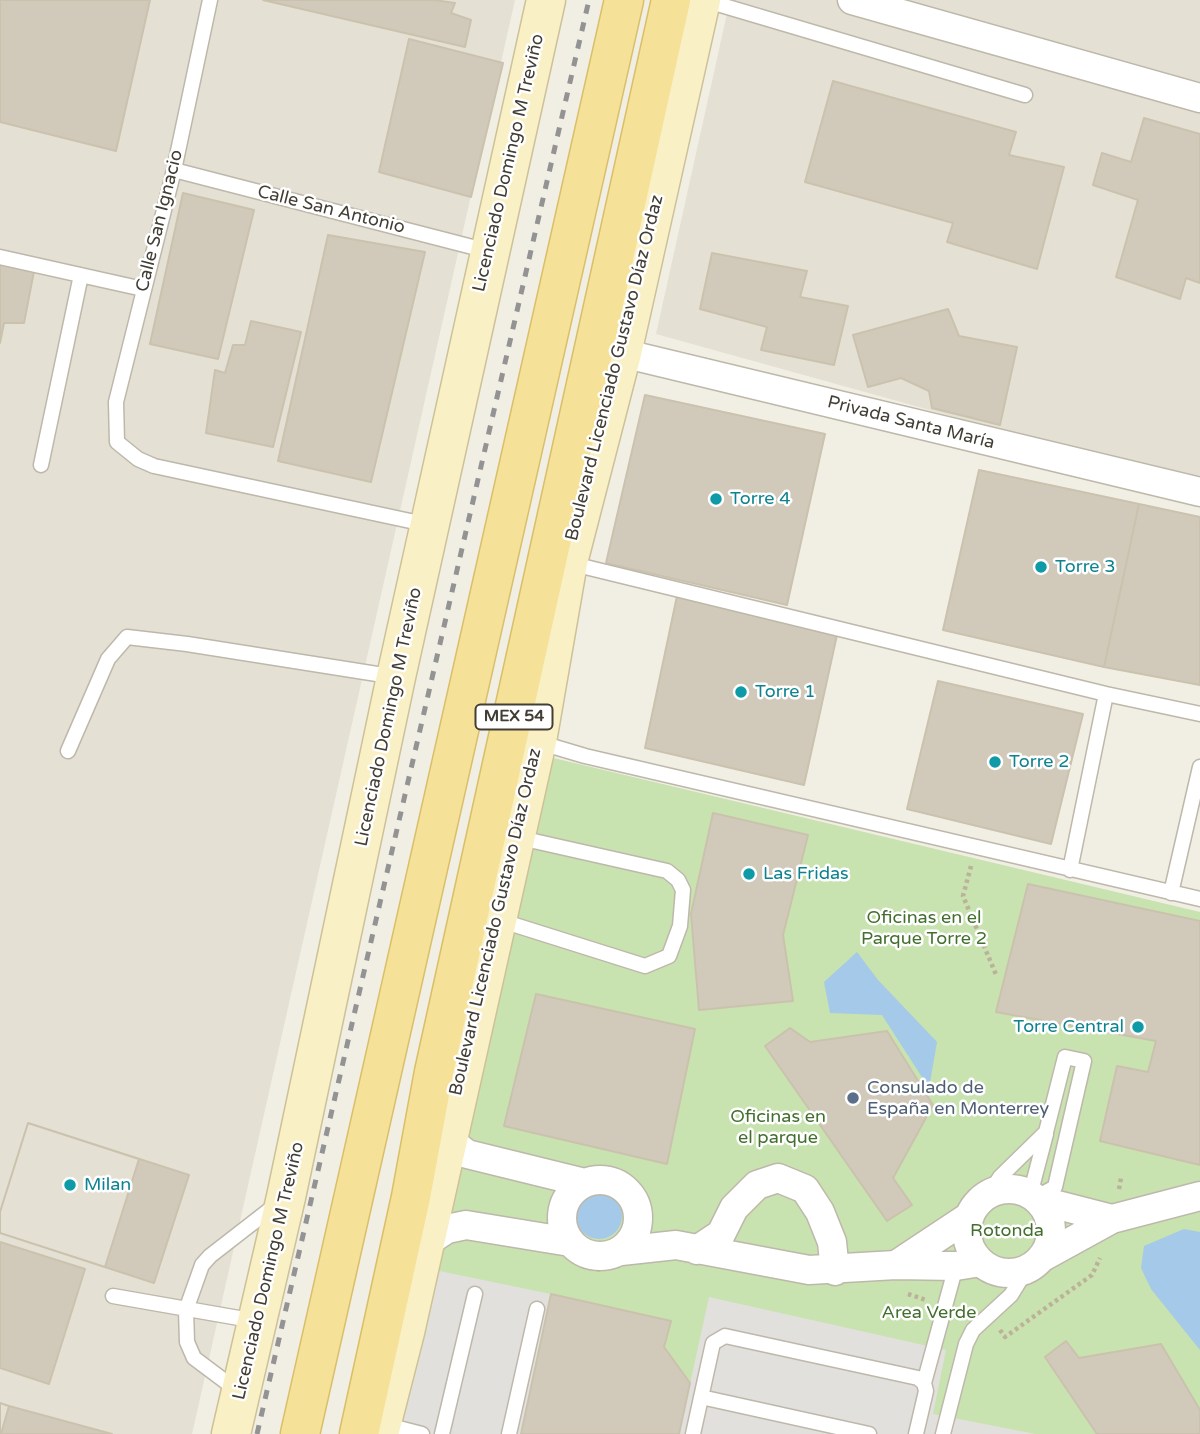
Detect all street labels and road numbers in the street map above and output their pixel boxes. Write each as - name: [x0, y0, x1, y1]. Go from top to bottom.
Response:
- street label: Licenciado Domingo M Treviño: [469, 32, 549, 294]
- street label: Calle San Ignacio: [132, 148, 188, 294]
- street label: Calle San Antonio: [255, 181, 407, 239]
- street label: Boulevard Licenciado Gustavo Díaz Ordaz: [561, 193, 669, 543]
- street label: Privada Santa María: [825, 392, 997, 454]
- street label: Licenciado Domingo M Treviño: [351, 585, 427, 849]
- road number: MEX 54: [476, 704, 552, 730]
- street label: Boulevard Licenciado Gustavo Díaz Ordaz: [445, 746, 547, 1098]
- street label: Licenciado Domingo M Treviño: [229, 1140, 309, 1402]

